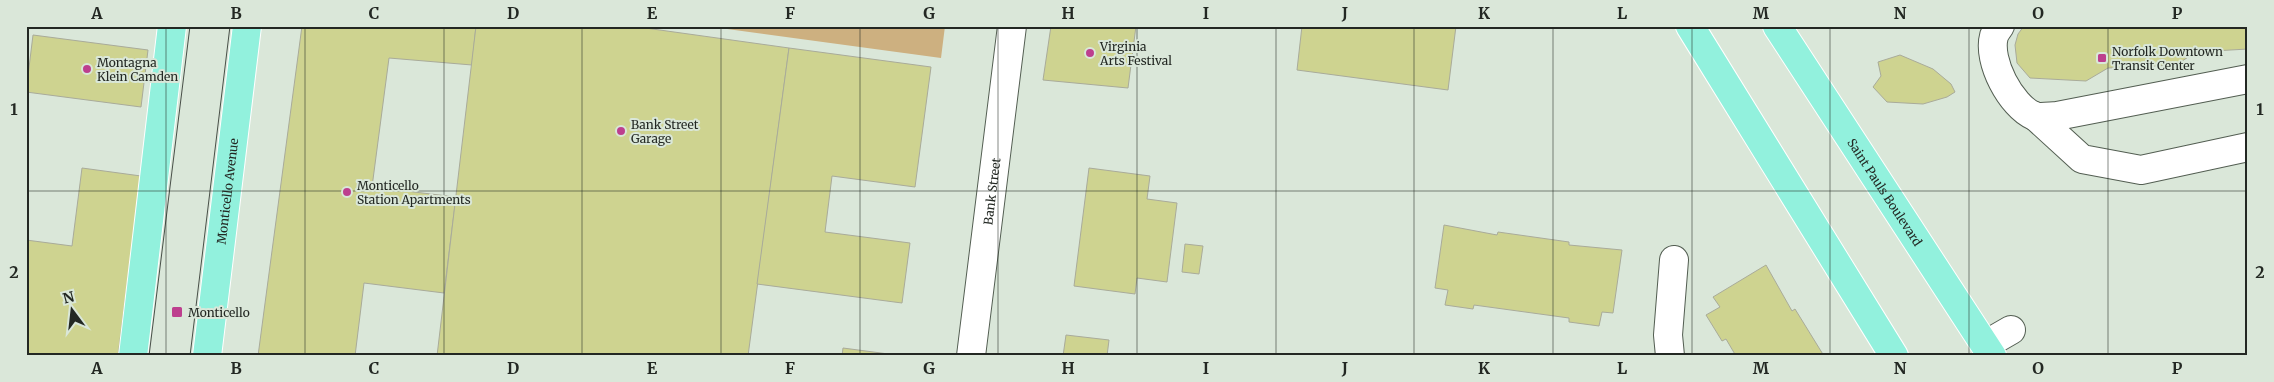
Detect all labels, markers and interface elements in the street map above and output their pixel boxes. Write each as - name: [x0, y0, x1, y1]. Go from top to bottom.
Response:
- text: A: [90, 3, 103, 23]
- text: B: [230, 3, 242, 23]
- text: C: [369, 3, 379, 23]
- text: D: [507, 3, 519, 23]
- text: E: [647, 3, 658, 23]
- text: F: [785, 3, 795, 23]
- text: G: [923, 3, 935, 23]
- text: H: [1061, 3, 1075, 23]
- text: I: [1203, 3, 1209, 23]
- text: J: [1341, 3, 1348, 23]
- text: K: [1478, 3, 1490, 23]
- text: L: [1617, 3, 1627, 23]
- text: M: [1753, 3, 1770, 23]
- text: N: [1894, 3, 1907, 23]
- text: O: [2032, 3, 2044, 23]
- text: P: [2172, 3, 2183, 23]
- place label: Virginia Arts Festival: [1099, 39, 1172, 68]
- place label: Norfolk Downtown Transit Center: [2112, 44, 2223, 73]
- marker: Virginia Arts Festival: [1084, 47, 1096, 59]
- marker: Norfolk Downtown Transit Center: [2096, 52, 2108, 64]
- place label: Montagna Klein Camden: [97, 55, 178, 84]
- marker: Montagna Klein Camden: [81, 63, 93, 75]
- text: 1: [10, 99, 18, 119]
- text: 1: [2256, 99, 2264, 119]
- place label: Bank Street Garage: [631, 117, 699, 146]
- marker: Bank Street Garage: [615, 125, 627, 137]
- street label: Saint Pauls Boulevard: [1845, 135, 1926, 248]
- street label: Monticello Avenue: [213, 137, 241, 245]
- street label: Bank Street: [980, 157, 1003, 226]
- place label: Monticello Station Apartments: [357, 178, 471, 207]
- marker: Monticello Station Apartments: [341, 186, 353, 198]
- text: 2: [9, 262, 19, 282]
- text: 2: [2255, 262, 2265, 282]
- north arrow: [48, 284, 98, 334]
- text: N: [61, 287, 76, 308]
- marker: Monticello: [170, 305, 184, 319]
- place label: Monticello: [188, 305, 250, 320]
- text: A: [90, 358, 103, 378]
- text: B: [230, 358, 242, 378]
- text: C: [369, 358, 379, 378]
- text: D: [507, 358, 519, 378]
- text: E: [647, 358, 658, 378]
- text: F: [785, 358, 795, 378]
- text: G: [923, 358, 935, 378]
- text: H: [1061, 358, 1075, 378]
- text: I: [1203, 358, 1209, 378]
- text: J: [1341, 358, 1348, 378]
- text: K: [1478, 358, 1490, 378]
- text: L: [1617, 358, 1627, 378]
- text: M: [1753, 358, 1770, 378]
- text: N: [1894, 358, 1907, 378]
- text: O: [2032, 358, 2044, 378]
- text: P: [2172, 358, 2183, 378]

